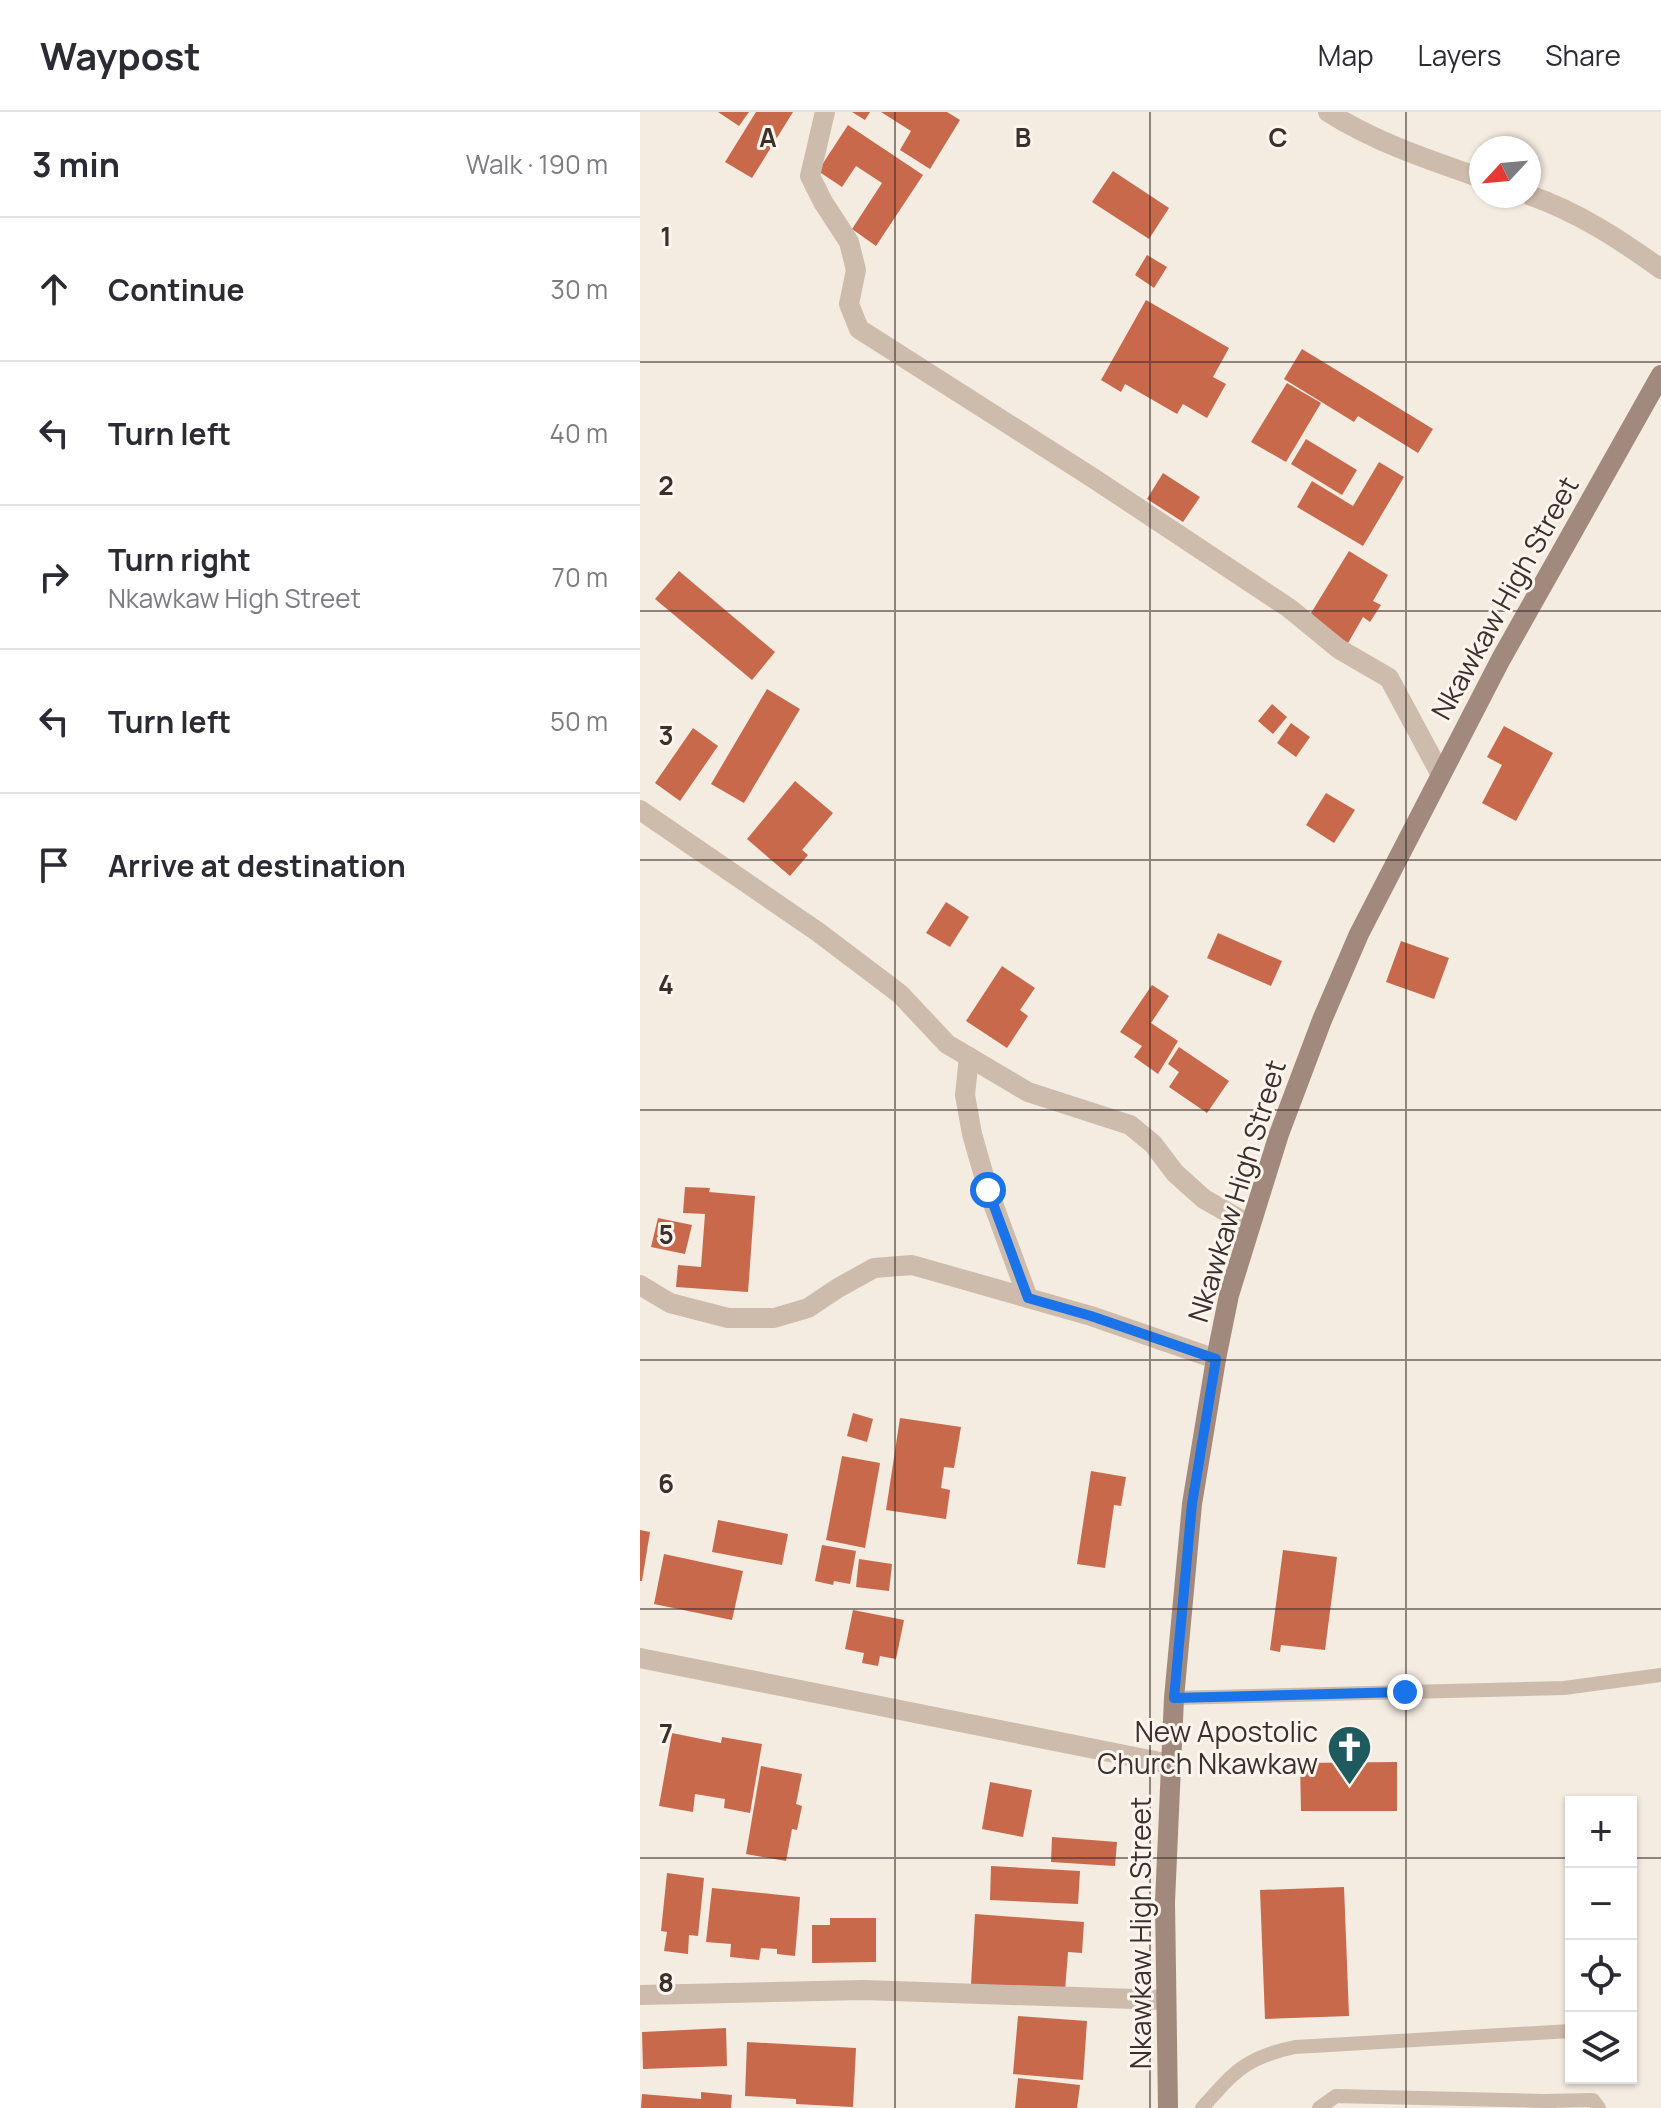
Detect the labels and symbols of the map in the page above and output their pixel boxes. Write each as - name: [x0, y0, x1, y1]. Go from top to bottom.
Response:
- text: A: [759, 119, 777, 155]
- text: B: [1015, 119, 1031, 155]
- text: C: [1268, 119, 1288, 155]
- north arrow: [1469, 136, 1541, 208]
- text: 1: [660, 218, 672, 254]
- text: 2: [658, 467, 674, 503]
- street label: Nkawkaw High Street: [1422, 469, 1587, 726]
- text: 3: [658, 717, 674, 753]
- text: 4: [658, 966, 674, 1002]
- street label: Nkawkaw High Street: [1178, 1055, 1294, 1326]
- route start: [970, 1172, 1006, 1208]
- text: 5: [658, 1216, 674, 1252]
- text: 6: [658, 1465, 674, 1501]
- route end: [1387, 1674, 1423, 1710]
- place label: New Apostolic Church Nkawkaw: [1097, 1712, 1318, 1782]
- text: 7: [659, 1715, 673, 1751]
- church icon: New Apostolic Church Nkawkaw: [1325, 1724, 1373, 1787]
- street label: Nkawkaw High Street: [1121, 1797, 1159, 2069]
- text: 8: [658, 1964, 674, 2000]

